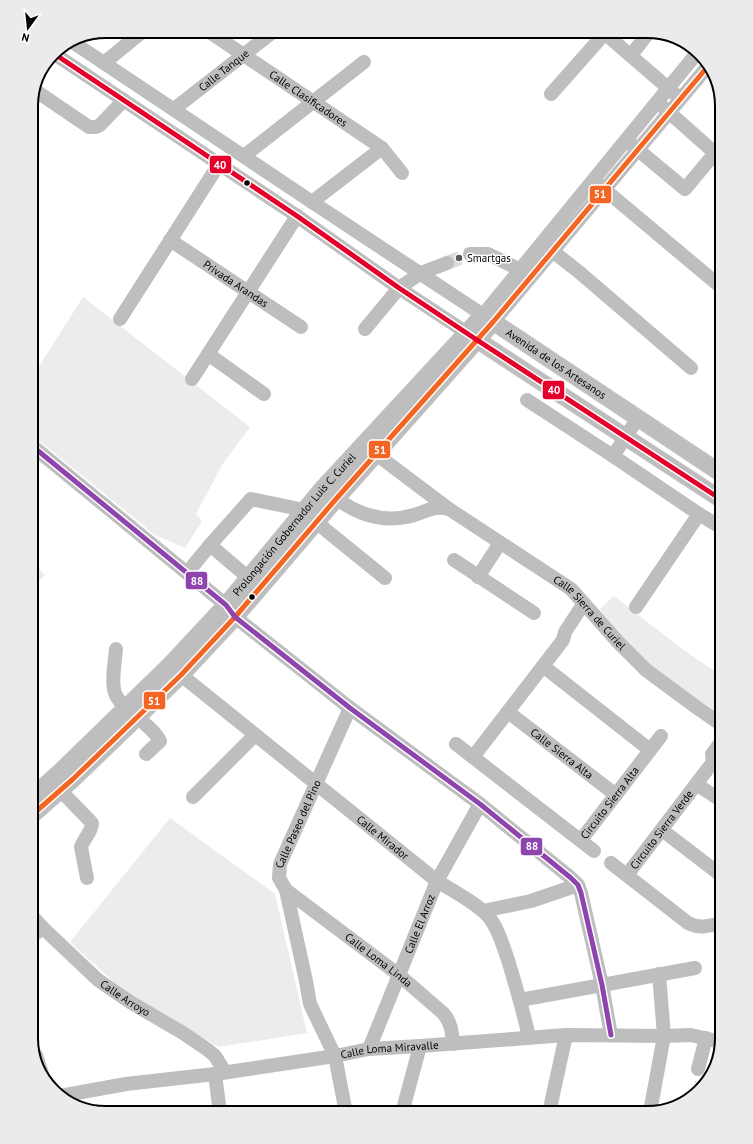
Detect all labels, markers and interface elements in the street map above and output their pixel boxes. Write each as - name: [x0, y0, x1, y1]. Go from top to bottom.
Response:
- north arrow: [8, 8, 48, 48]
- text: N: [20, 30, 31, 45]
- street label: Calle Tanque: [196, 46, 252, 94]
- street label: Calle Clasificadores: [267, 67, 351, 130]
- line badge: 40: [209, 155, 232, 174]
- text: 40: [214, 158, 226, 172]
- unlabelled marker: [242, 178, 252, 188]
- line badge: 51: [589, 185, 612, 204]
- text: 51: [594, 187, 606, 201]
- place label: Smartgas: [467, 251, 511, 265]
- marker: Smartgas: [454, 253, 464, 263]
- street label: Privada Arandas: [201, 257, 271, 310]
- street label: Avenida de los Artesanos: [503, 325, 609, 402]
- line badge: 40: [542, 380, 565, 400]
- text: 40: [548, 383, 560, 397]
- line badge: 51: [368, 440, 391, 459]
- text: 51: [374, 443, 386, 457]
- street label: Prolongación Gobernador Luis C. Curiel: [230, 450, 359, 599]
- line badge: 88: [185, 571, 208, 590]
- street label: Calle Sierra de Curiel: [551, 572, 629, 653]
- text: 88: [191, 574, 203, 588]
- unlabelled marker: [247, 592, 257, 602]
- line badge: 51: [143, 691, 166, 710]
- text: 51: [148, 694, 160, 708]
- street label: Calle Sierra Alta: [528, 725, 596, 782]
- street label: Circuito Sierra Alta: [577, 764, 642, 842]
- street label: Calle Paseo del Pino: [273, 778, 324, 868]
- street label: Circuito Sierra Verde: [627, 787, 696, 872]
- street label: Calle Mirador: [354, 812, 412, 863]
- line badge: 88: [520, 837, 543, 856]
- text: 88: [526, 839, 538, 853]
- street label: Calle El Arroz: [401, 892, 438, 956]
- street label: Calle Loma Linda: [342, 930, 415, 990]
- street label: Calle Arroyo: [97, 977, 153, 1019]
- street label: Calle Loma Miravalle: [339, 1038, 439, 1062]

